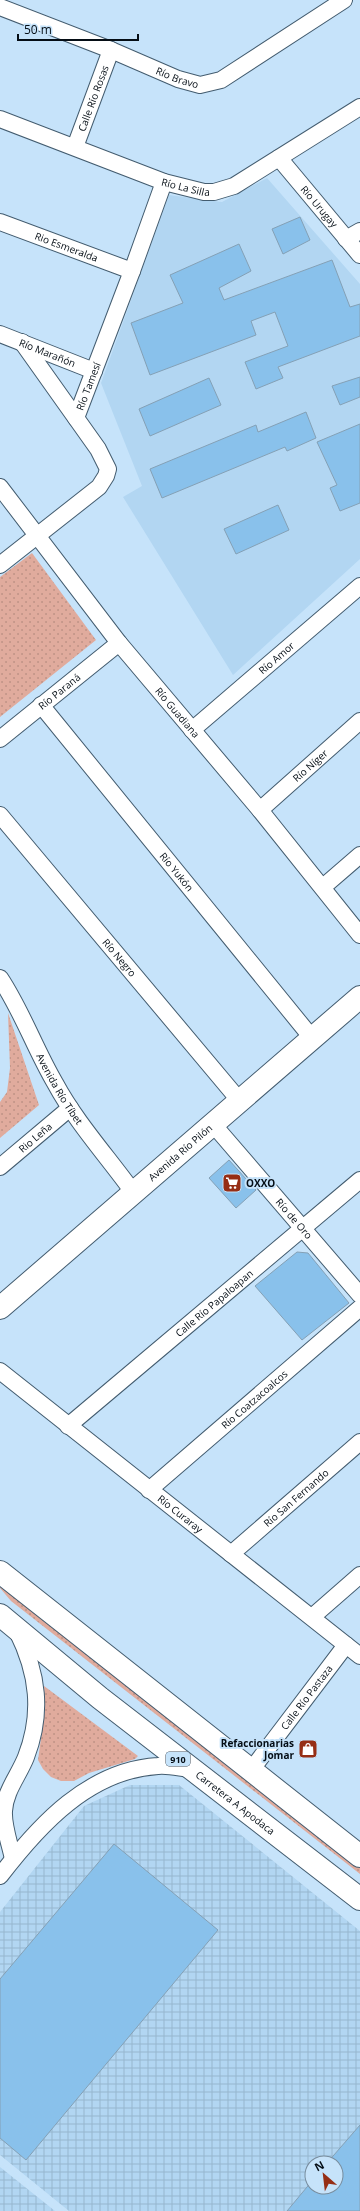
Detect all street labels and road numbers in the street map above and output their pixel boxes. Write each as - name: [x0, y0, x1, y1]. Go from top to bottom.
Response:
- street label: Calle Río Rosas: [74, 63, 112, 133]
- street label: Río Bravo: [154, 63, 200, 91]
- street label: Río La Silla: [160, 175, 210, 199]
- street label: Rio Urugay: [298, 182, 342, 231]
- street label: Rio Esmeralda: [33, 229, 100, 265]
- street label: Río Marañón: [17, 335, 78, 370]
- street label: Río Tamesí: [73, 360, 104, 412]
- street label: Río Amor: [255, 638, 297, 677]
- street label: Río Paraná: [35, 670, 83, 713]
- street label: Río Guadiana: [152, 684, 203, 741]
- street label: Río Níger: [290, 746, 331, 785]
- street label: Río Yukón: [157, 849, 197, 894]
- street label: Río Negro: [99, 935, 140, 980]
- street label: Avenida Río Tíbet: [33, 1051, 87, 1128]
- street label: Rio Leña: [15, 1119, 55, 1156]
- street label: Avenida Río Pilón: [145, 1121, 215, 1184]
- street label: Río de Oro: [273, 1195, 316, 1242]
- street label: Calle Río Papaloapan: [172, 1266, 256, 1340]
- street label: Río Coatzacoalcos: [218, 1366, 291, 1432]
- street label: Río San Fernando: [260, 1465, 331, 1530]
- street label: Río Curaray: [155, 1491, 207, 1537]
- street label: Calle Río Pastaza: [277, 1662, 336, 1733]
- road number: 910: [166, 1752, 190, 1766]
- street label: Carretera A Apodaca: [193, 1768, 278, 1838]

